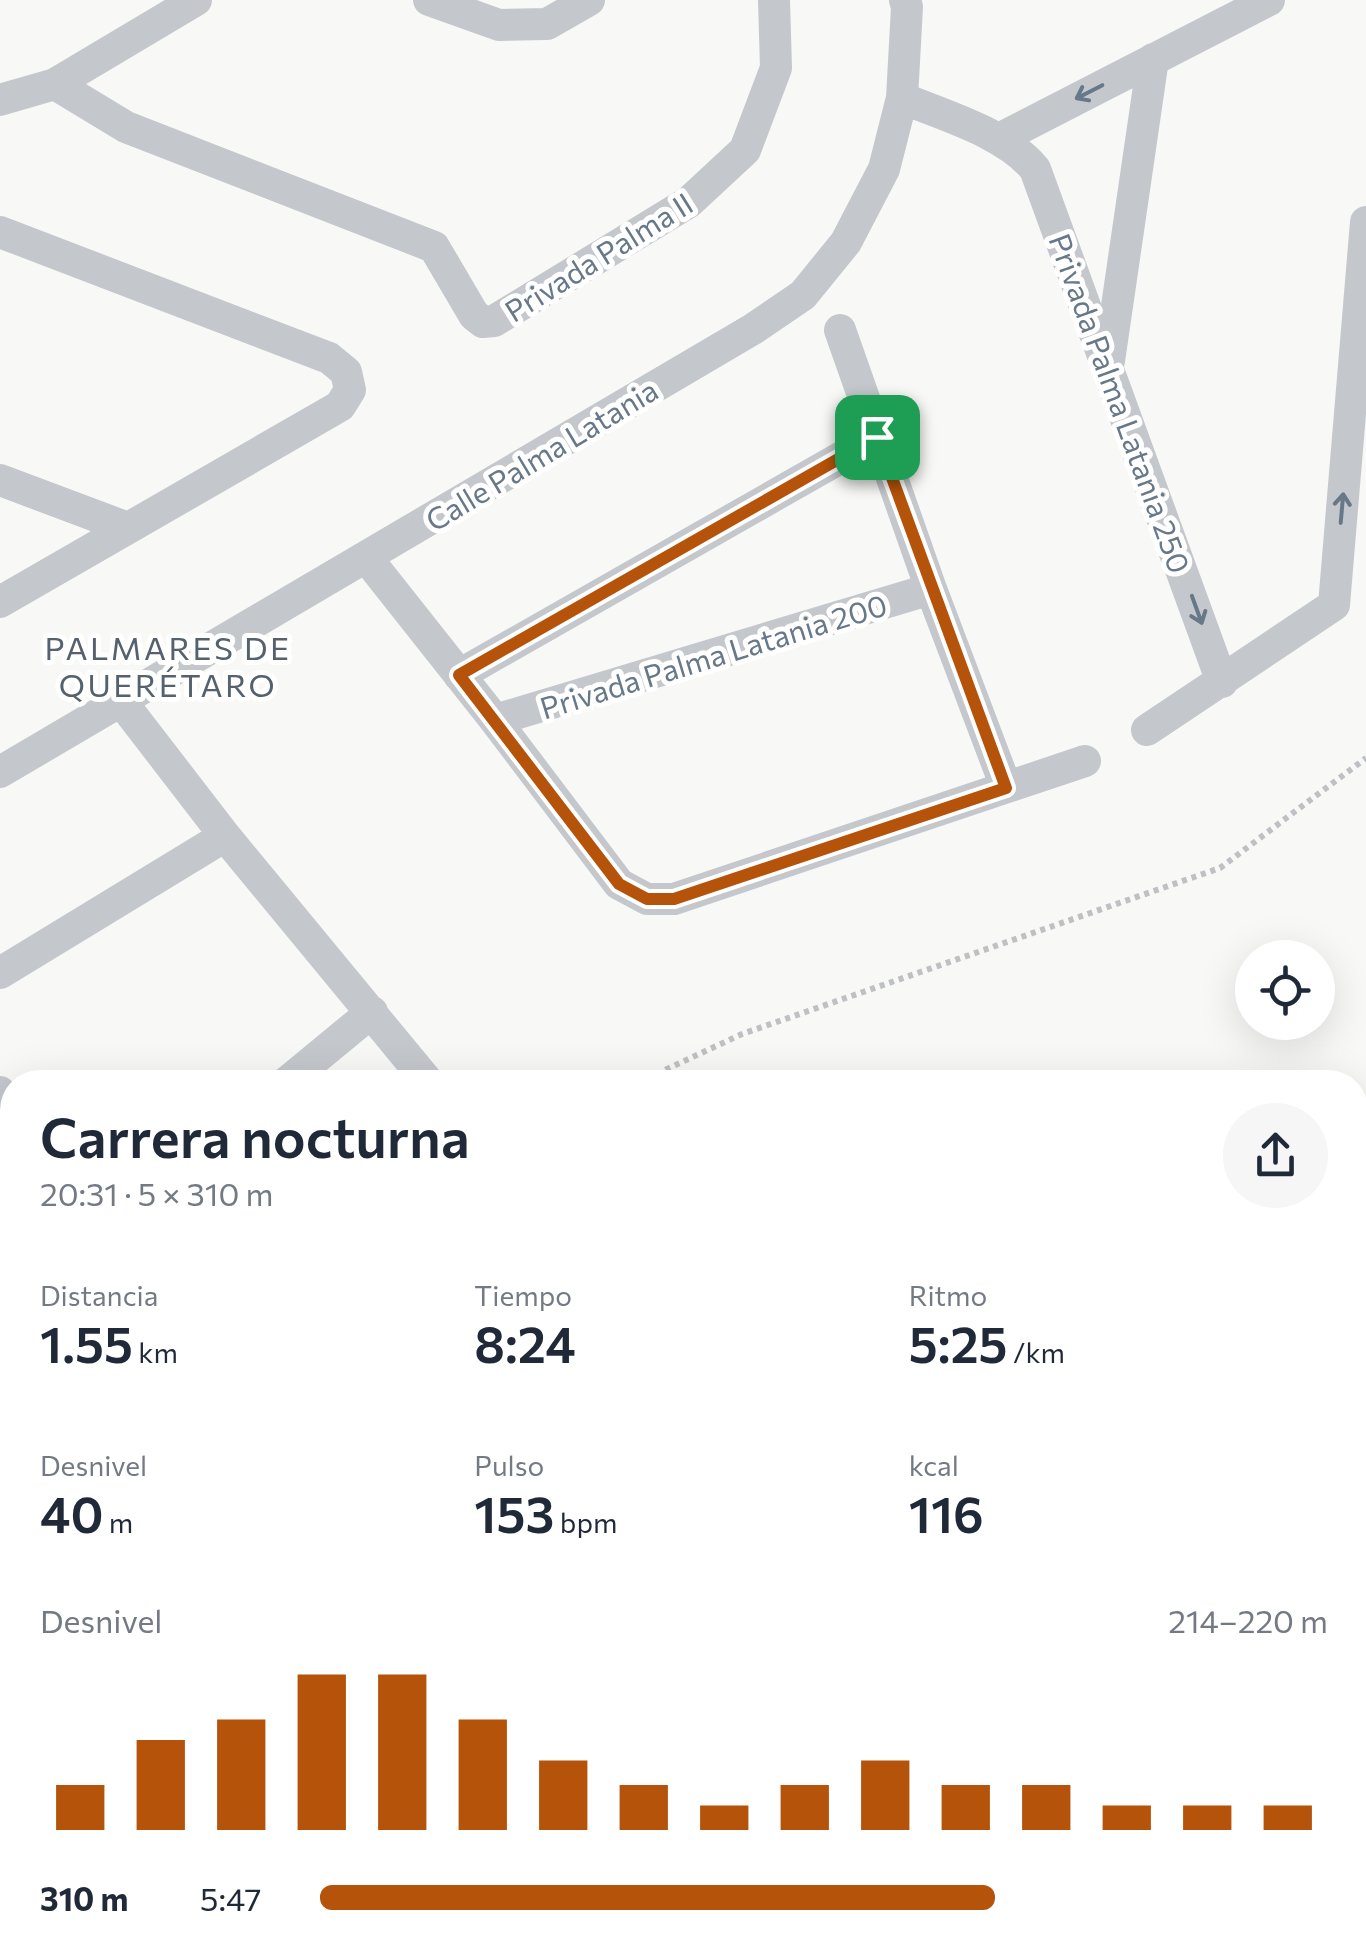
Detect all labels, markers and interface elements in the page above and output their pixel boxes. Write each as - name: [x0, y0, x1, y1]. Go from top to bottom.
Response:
- one-way arrow: [1074, 83, 1104, 102]
- street label: Privada Palma II: [497, 183, 699, 329]
- street label: Privada Palma Latania 250: [1042, 228, 1200, 578]
- street label: Calle Palma Latania: [418, 370, 664, 538]
- pin: [835, 395, 920, 480]
- icon: arrive: [850, 410, 905, 465]
- one-way arrow: [1332, 492, 1351, 524]
- street label: Privada Palma Latania 200: [535, 585, 891, 725]
- one-way arrow: [1189, 594, 1207, 625]
- district label: PALMARES DE QUERÉTARO: [45, 627, 291, 704]
- map controls: [1235, 940, 1335, 1040]
- button: locate: [1235, 940, 1335, 1040]
- text: Carrera nocturna: [40, 1102, 470, 1169]
- button: share: [1223, 1103, 1328, 1208]
- text: 20:31 · 5 × 310 m: [40, 1173, 273, 1213]
- text: Distancia: [40, 1278, 158, 1312]
- text: Tiempo: [474, 1278, 572, 1312]
- text: Ritmo: [909, 1278, 987, 1312]
- text: 1.55: [40, 1312, 133, 1373]
- text: 8:24: [474, 1312, 576, 1373]
- text: 5:25: [909, 1312, 1008, 1373]
- text: km: [133, 1335, 178, 1369]
- text: /km: [1008, 1335, 1065, 1369]
- text: Desnivel: [40, 1448, 147, 1482]
- text: Pulso: [474, 1448, 544, 1482]
- text: kcal: [909, 1448, 959, 1482]
- text: 40: [40, 1482, 103, 1543]
- text: 153: [474, 1482, 554, 1543]
- text: 116: [909, 1482, 984, 1543]
- text: m: [103, 1505, 133, 1539]
- text: bpm: [554, 1505, 617, 1539]
- text: Desnivel: [40, 1600, 162, 1640]
- text: 214–220 m: [1168, 1600, 1328, 1640]
- text: 310 m: [40, 1878, 128, 1918]
- text: 5:47: [200, 1878, 261, 1918]

